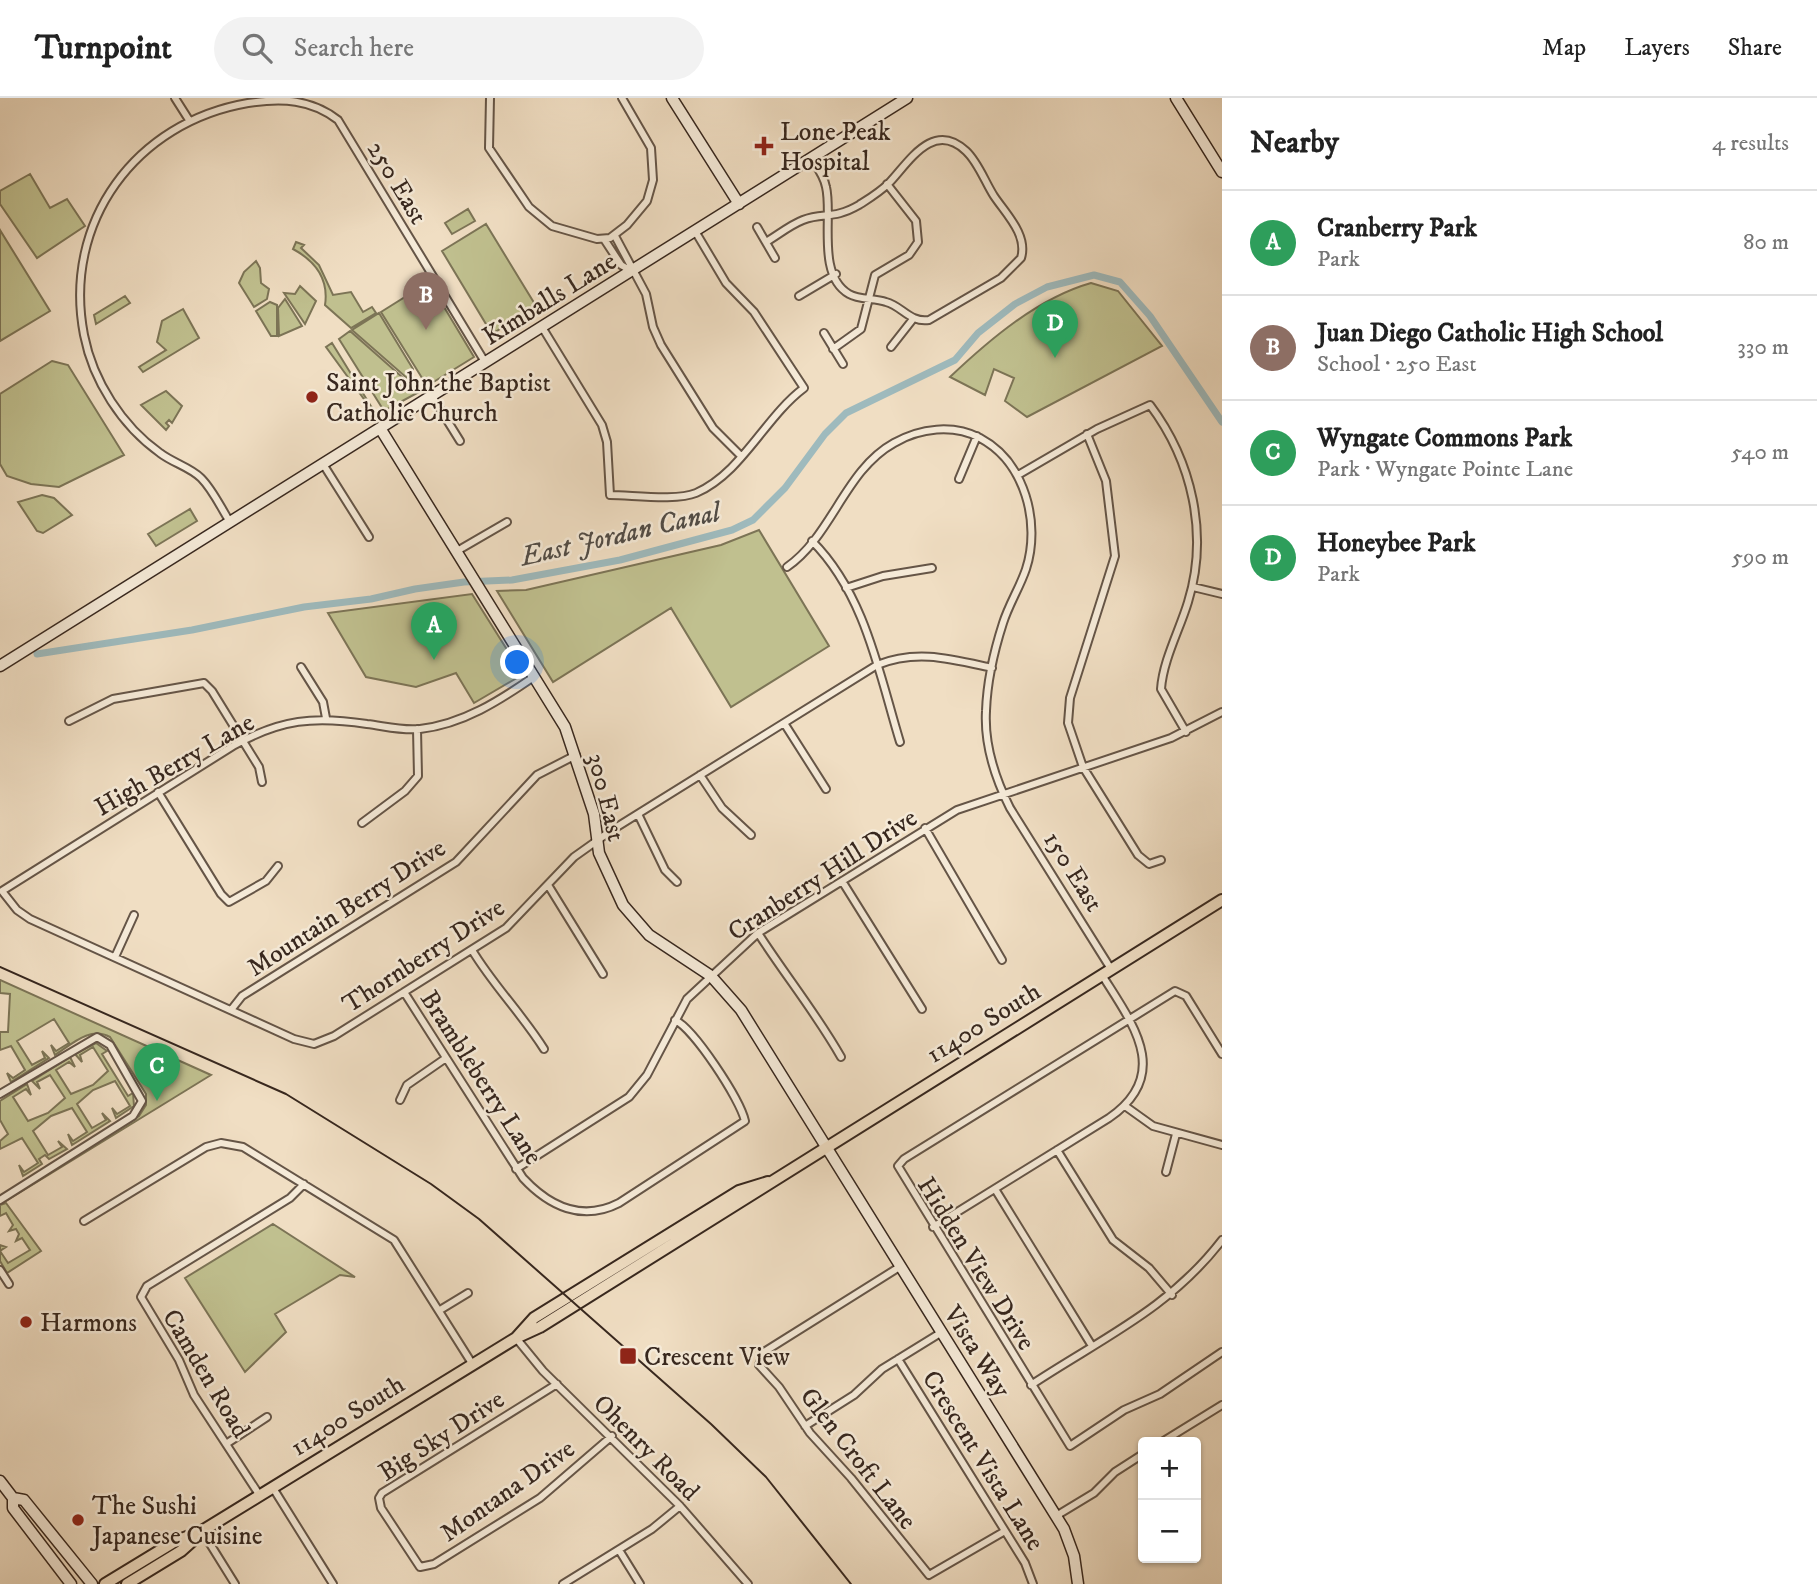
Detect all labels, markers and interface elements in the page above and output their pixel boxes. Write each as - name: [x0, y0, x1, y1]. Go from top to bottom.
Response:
- search box: [214, 17, 704, 80]
- text: Turnpoint: [35, 28, 172, 69]
- icon: search: [238, 29, 276, 67]
- text: Search here: [294, 32, 414, 65]
- text: Map: [1542, 33, 1586, 63]
- text: Layers: [1624, 33, 1690, 63]
- text: Share: [1728, 33, 1782, 63]
- place label: Lone Peak Hospital: [780, 116, 891, 179]
- text: Nearby: [1250, 125, 1339, 162]
- text: 4 results: [1712, 129, 1789, 158]
- street label: 250 East: [359, 135, 434, 231]
- marker: Lone Peak Hospital: [754, 136, 774, 156]
- text: Cranberry Park: [1317, 212, 1477, 245]
- text: A: [1266, 228, 1280, 257]
- text: 80 m: [1743, 228, 1789, 257]
- street label: Kimballs Lane: [477, 245, 623, 353]
- text: Park: [1317, 245, 1360, 274]
- pin: B: [403, 272, 449, 330]
- pin: D: [1032, 300, 1078, 358]
- text: Juan Diego Catholic High School: [1317, 317, 1663, 350]
- text: B: [1266, 333, 1280, 362]
- text: 330 m: [1737, 333, 1789, 362]
- text: School · 250 East: [1317, 350, 1477, 379]
- place label: Saint John the Baptist Catholic Church: [326, 367, 551, 430]
- marker: Saint John the Baptist Catholic Church: [304, 389, 320, 405]
- text: Wyngate Commons Park: [1317, 422, 1573, 455]
- text: C: [1265, 438, 1281, 467]
- text: 540 m: [1731, 438, 1789, 467]
- text: Park · Wyngate Pointe Lane: [1317, 455, 1573, 484]
- water label: East Jordan Canal: [515, 494, 726, 575]
- text: Honeybee Park: [1317, 527, 1476, 560]
- text: D: [1264, 543, 1282, 572]
- text: 590 m: [1732, 543, 1789, 572]
- text: Park: [1317, 560, 1360, 589]
- pin: A: [411, 602, 457, 660]
- your location: [500, 645, 534, 679]
- street label: High Berry Lane: [89, 706, 260, 824]
- street label: 300 East: [579, 750, 632, 845]
- street label: Cranberry Hill Drive: [722, 802, 924, 949]
- street label: 150 East: [1035, 826, 1110, 918]
- street label: Mountain Berry Drive: [242, 832, 452, 985]
- street label: Thornberry Drive: [336, 891, 511, 1021]
- street label: 11400 South: [921, 975, 1047, 1071]
- street label: Brambleberry Lane: [412, 984, 549, 1171]
- pin: C: [134, 1043, 180, 1101]
- street label: Hidden View Drive: [909, 1171, 1042, 1357]
- street label: Vista Way: [935, 1299, 1018, 1404]
- street label: Camden Road: [154, 1303, 257, 1444]
- place label: Harmons: [40, 1307, 137, 1340]
- marker: Harmons: [18, 1314, 34, 1330]
- place label: Crescent View: [644, 1341, 790, 1374]
- marker: Crescent View: [618, 1346, 638, 1366]
- street label: Crescent Vista Lane: [914, 1365, 1051, 1557]
- street label: 11400 South: [285, 1368, 411, 1464]
- street label: Glen Croft Lane: [792, 1381, 924, 1537]
- street label: Big Sky Drive: [373, 1383, 511, 1489]
- street label: Ohenry Road: [586, 1388, 706, 1508]
- street label: Montana Drive: [434, 1433, 582, 1550]
- map controls: [1138, 1437, 1201, 1563]
- button: +: [1138, 1437, 1201, 1500]
- place label: The Sushi Japanese Cuisine: [90, 1490, 262, 1553]
- button: −: [1138, 1500, 1201, 1563]
- marker: The Sushi Japanese Cuisine: [70, 1512, 86, 1528]

